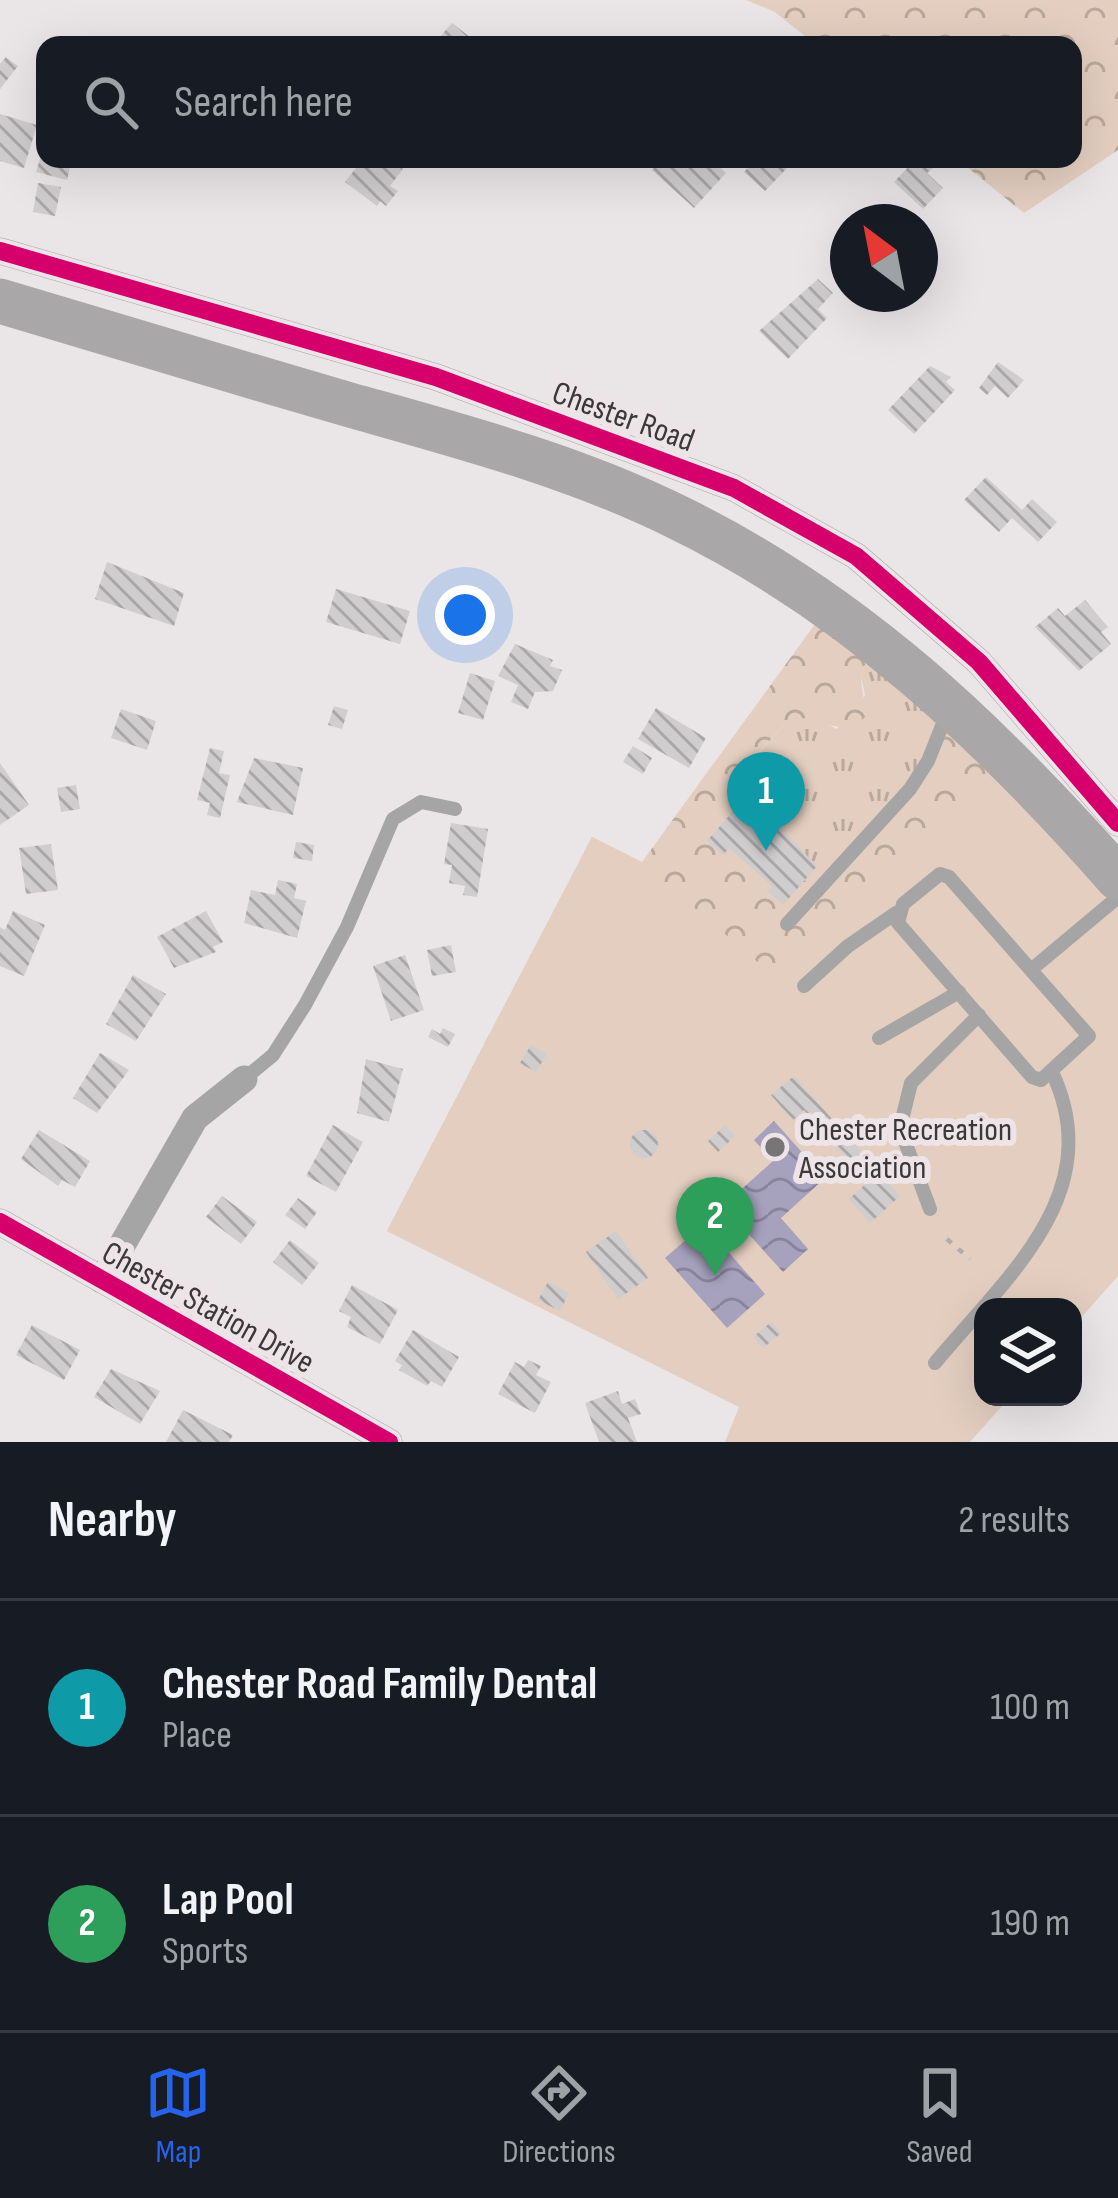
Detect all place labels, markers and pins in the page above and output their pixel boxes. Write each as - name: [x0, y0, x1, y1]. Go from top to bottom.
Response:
- pin: 1: [727, 752, 805, 851]
- place label: Chester Recreation Association: [798, 1110, 1012, 1188]
- marker: Chester Recreation Association: [762, 1134, 788, 1160]
- pin: 2: [676, 1177, 754, 1276]

